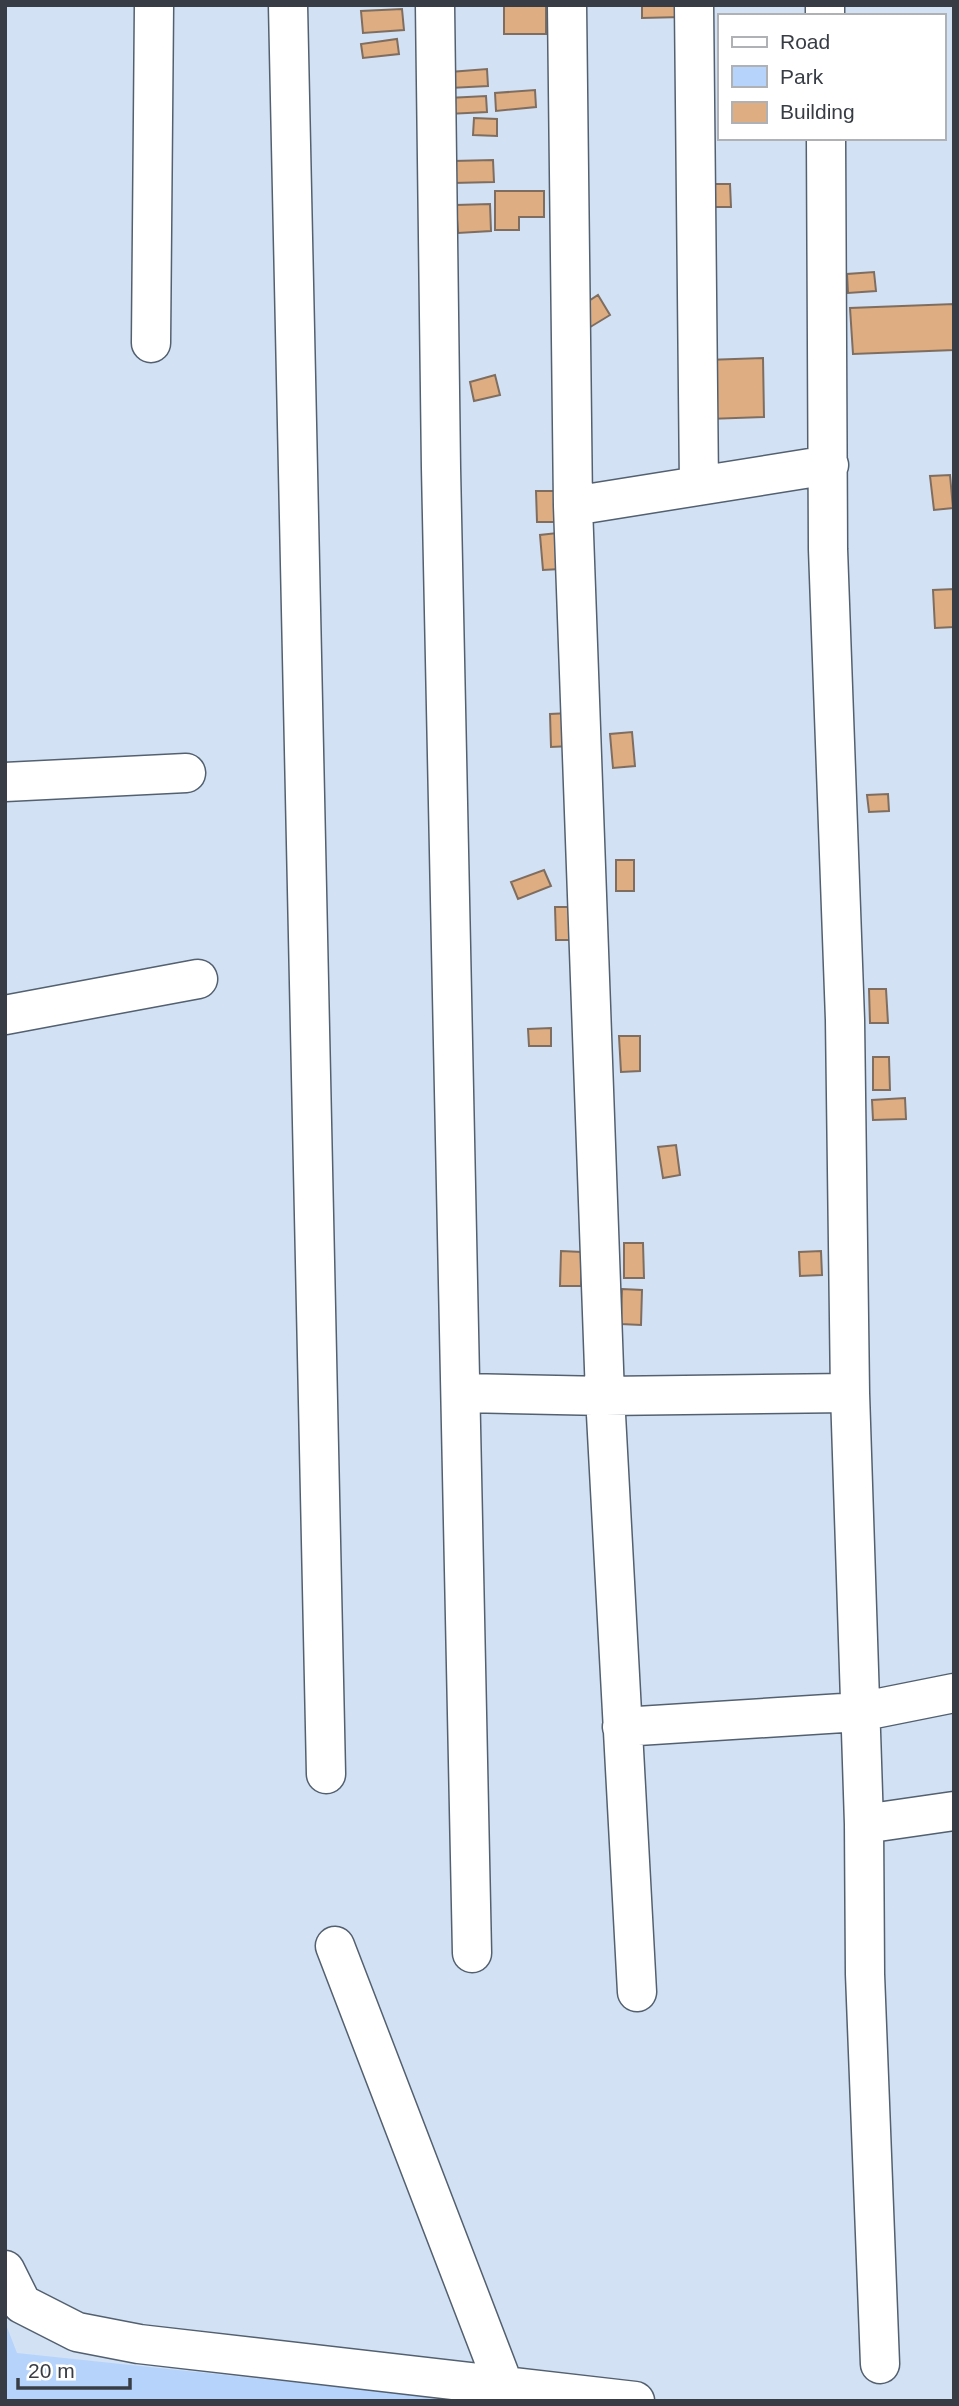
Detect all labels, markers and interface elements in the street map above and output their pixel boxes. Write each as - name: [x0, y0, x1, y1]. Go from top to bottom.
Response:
- legend: [718, 14, 945, 140]
- text: Road: [780, 30, 830, 53]
- text: Park: [780, 65, 824, 88]
- text: Building: [780, 100, 855, 123]
- scale bar: [18, 2346, 130, 2390]
- text: 20 m: [28, 2359, 75, 2382]

